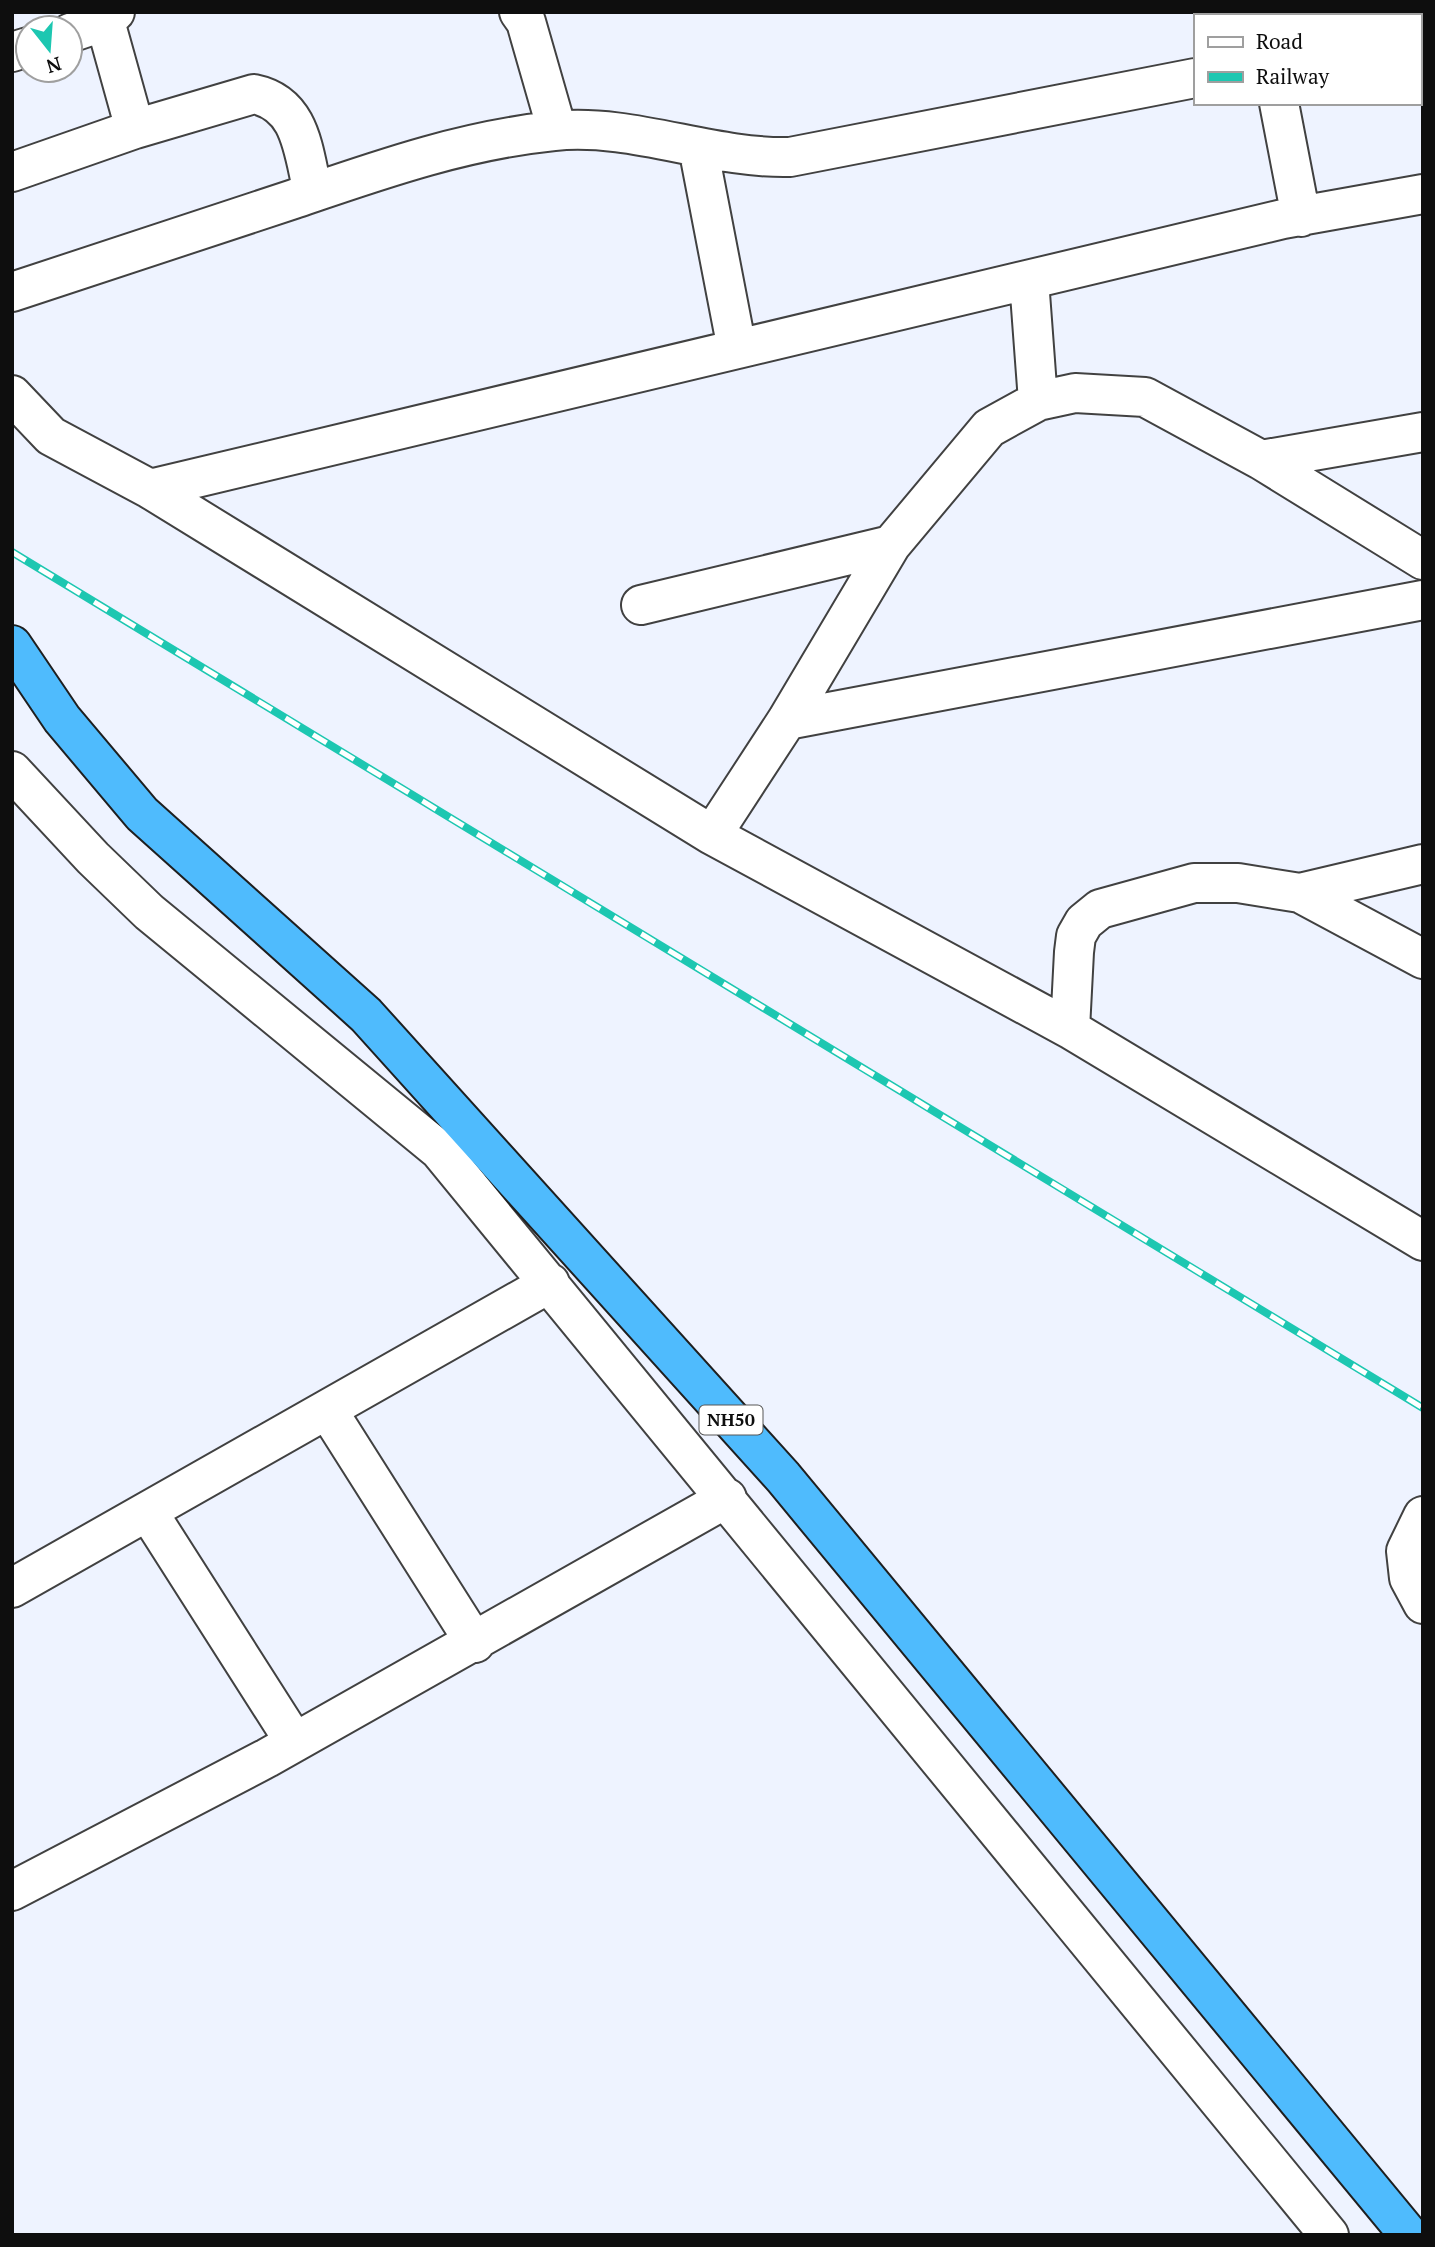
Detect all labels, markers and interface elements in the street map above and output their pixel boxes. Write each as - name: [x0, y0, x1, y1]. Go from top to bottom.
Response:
- north arrow: [14, 14, 84, 84]
- legend: [1194, 14, 1421, 105]
- text: Road: [1256, 27, 1303, 55]
- text: N: [43, 52, 65, 80]
- text: Railway: [1256, 62, 1330, 90]
- road number: NH50: [700, 1406, 762, 1434]

